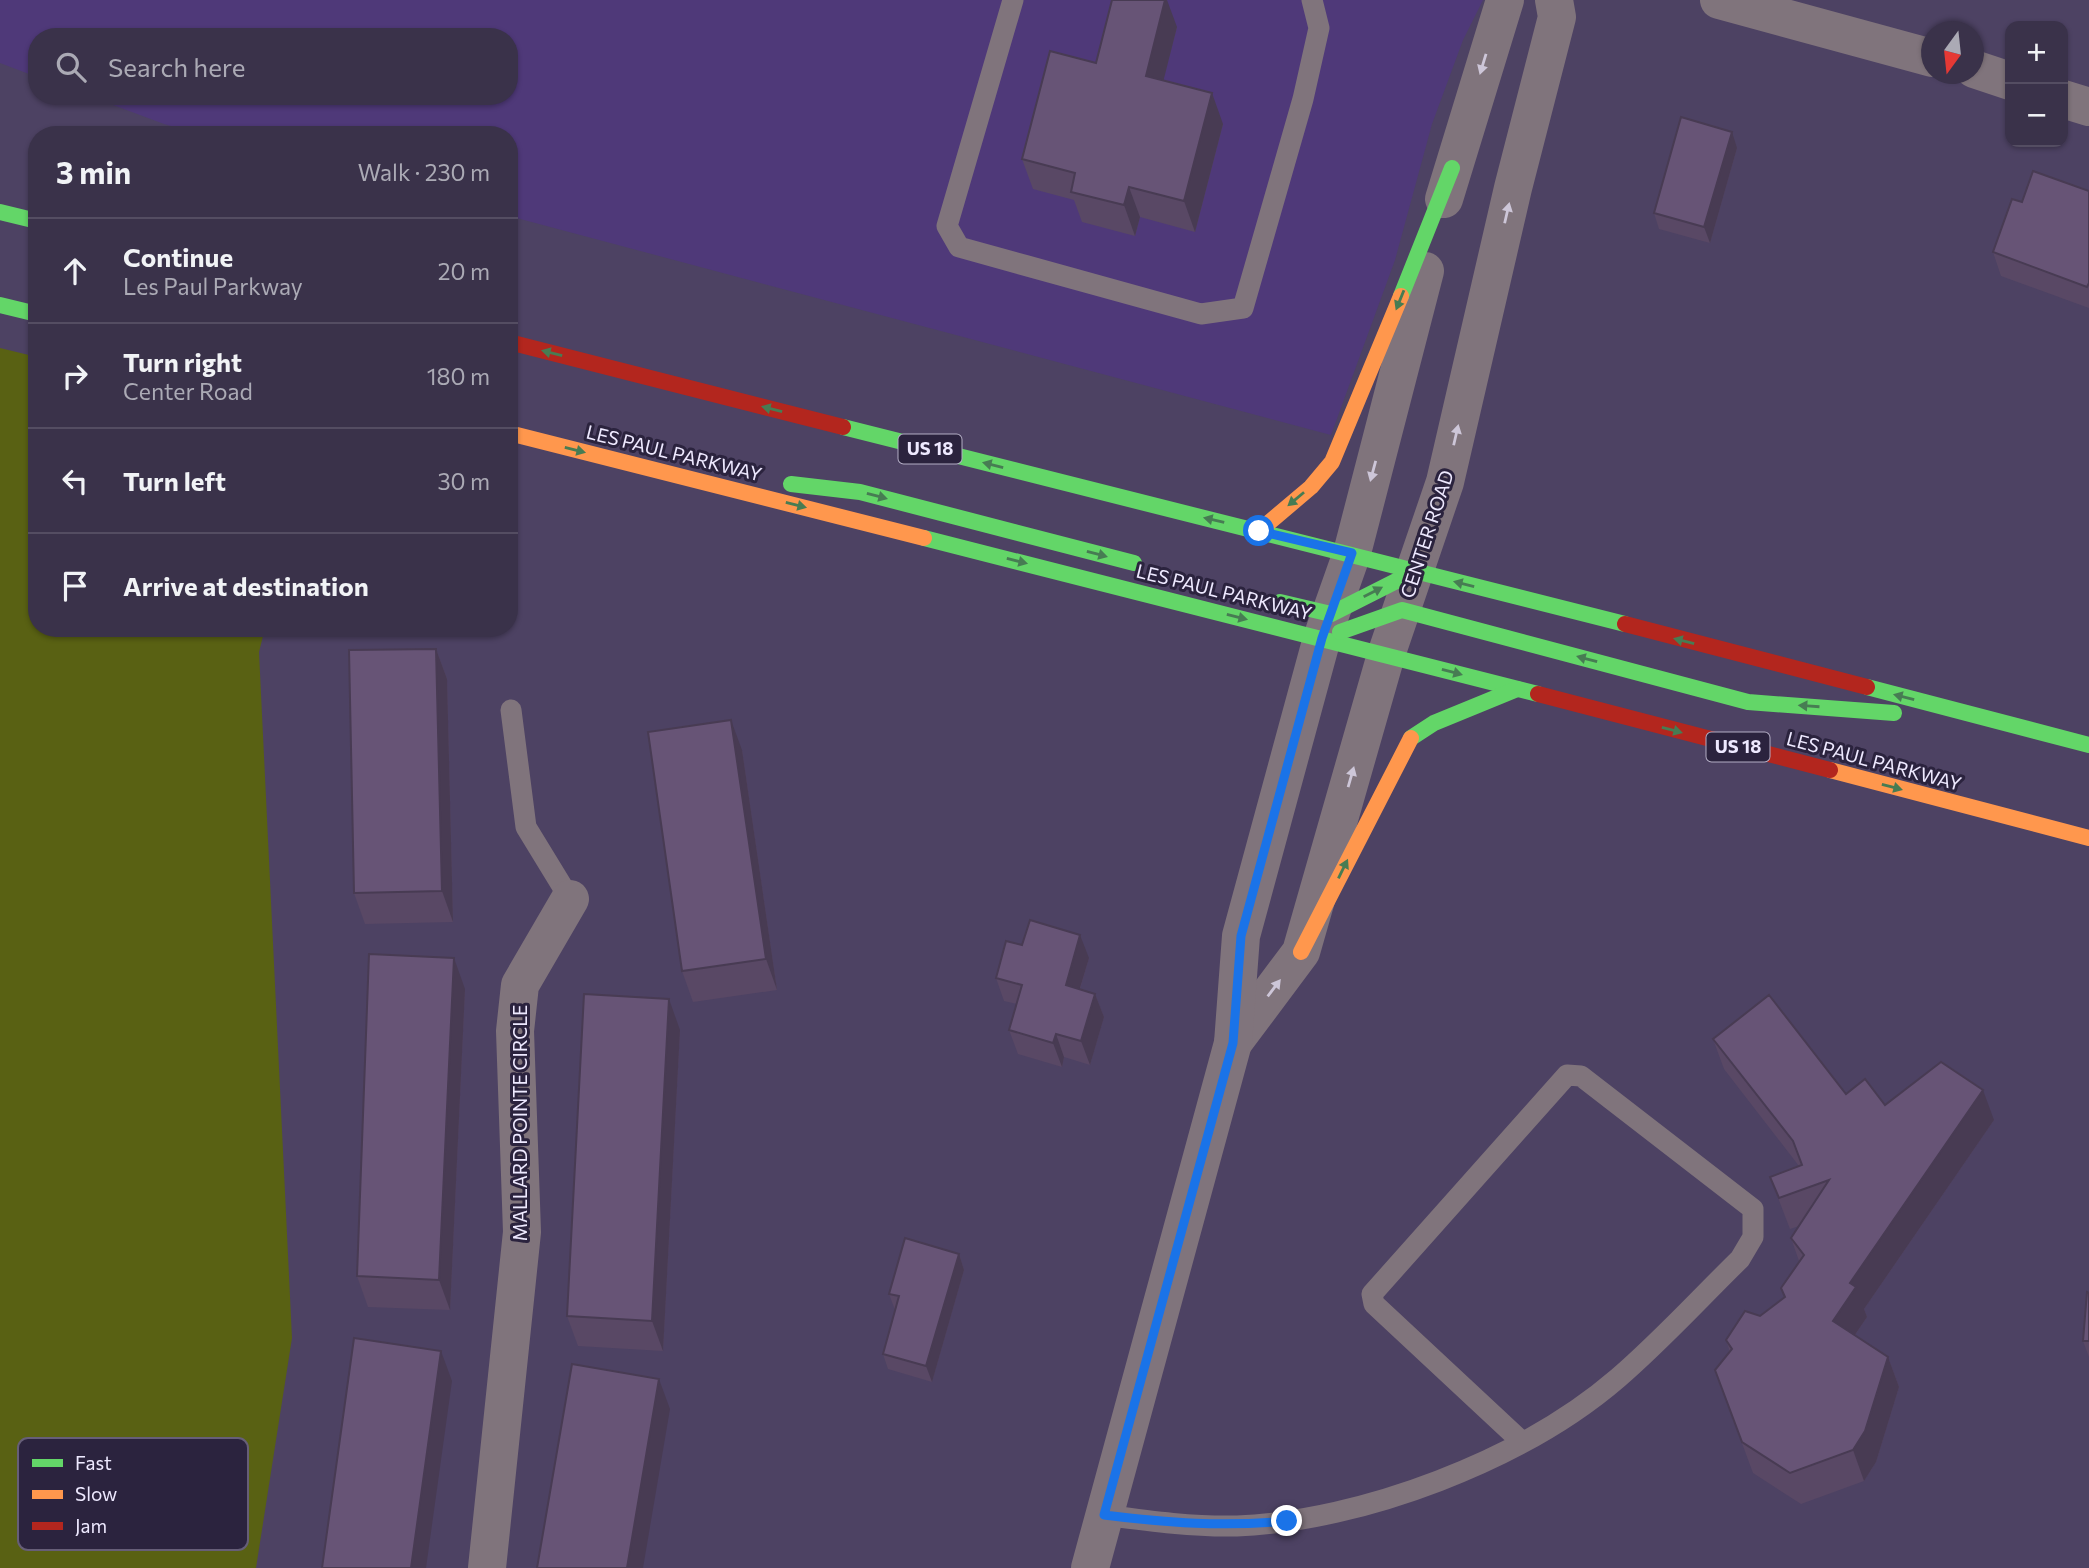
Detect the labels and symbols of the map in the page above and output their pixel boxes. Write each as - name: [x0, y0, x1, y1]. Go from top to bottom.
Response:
- north arrow: [1921, 21, 1984, 84]
- one-way arrow: [1478, 54, 1488, 75]
- one-way arrow: [1502, 202, 1513, 224]
- one-way arrow: [1394, 289, 1405, 310]
- one-way arrow: [541, 347, 563, 358]
- one-way arrow: [761, 403, 783, 414]
- street label: LES PAUL PARKWAY: [584, 420, 764, 485]
- one-way arrow: [1451, 424, 1462, 446]
- road number: US 18: [898, 434, 962, 463]
- one-way arrow: [565, 445, 587, 456]
- one-way arrow: [982, 459, 1004, 470]
- one-way arrow: [1367, 460, 1378, 482]
- street label: CENTER ROAD: [1395, 467, 1458, 601]
- one-way arrow: [866, 491, 888, 502]
- one-way arrow: [1288, 491, 1305, 506]
- one-way arrow: [785, 500, 807, 511]
- one-way arrow: [1203, 514, 1225, 525]
- route start: [1243, 515, 1274, 546]
- one-way arrow: [1086, 549, 1108, 560]
- one-way arrow: [1006, 556, 1028, 567]
- street label: LES PAUL PARKWAY: [1134, 559, 1314, 624]
- one-way arrow: [1452, 578, 1474, 589]
- one-way arrow: [1363, 587, 1383, 598]
- one-way arrow: [1226, 612, 1248, 623]
- one-way arrow: [1673, 635, 1694, 645]
- one-way arrow: [1576, 653, 1598, 664]
- one-way arrow: [1441, 667, 1463, 678]
- one-way arrow: [1893, 691, 1915, 702]
- one-way arrow: [1798, 700, 1820, 711]
- one-way arrow: [1661, 725, 1683, 736]
- street label: LES PAUL PARKWAY: [1784, 726, 1964, 795]
- road number: US 18: [1706, 732, 1770, 762]
- one-way arrow: [1347, 766, 1357, 787]
- one-way arrow: [1882, 782, 1904, 793]
- one-way arrow: [1337, 859, 1348, 879]
- one-way arrow: [1267, 979, 1281, 997]
- street label: MALLARD POINTE CIRCLE: [508, 1005, 531, 1241]
- legend: [18, 1438, 248, 1550]
- text: Fast: [75, 1451, 112, 1474]
- text: Slow: [75, 1482, 117, 1505]
- route end: [1271, 1505, 1302, 1536]
- text: Jam: [75, 1514, 107, 1537]

